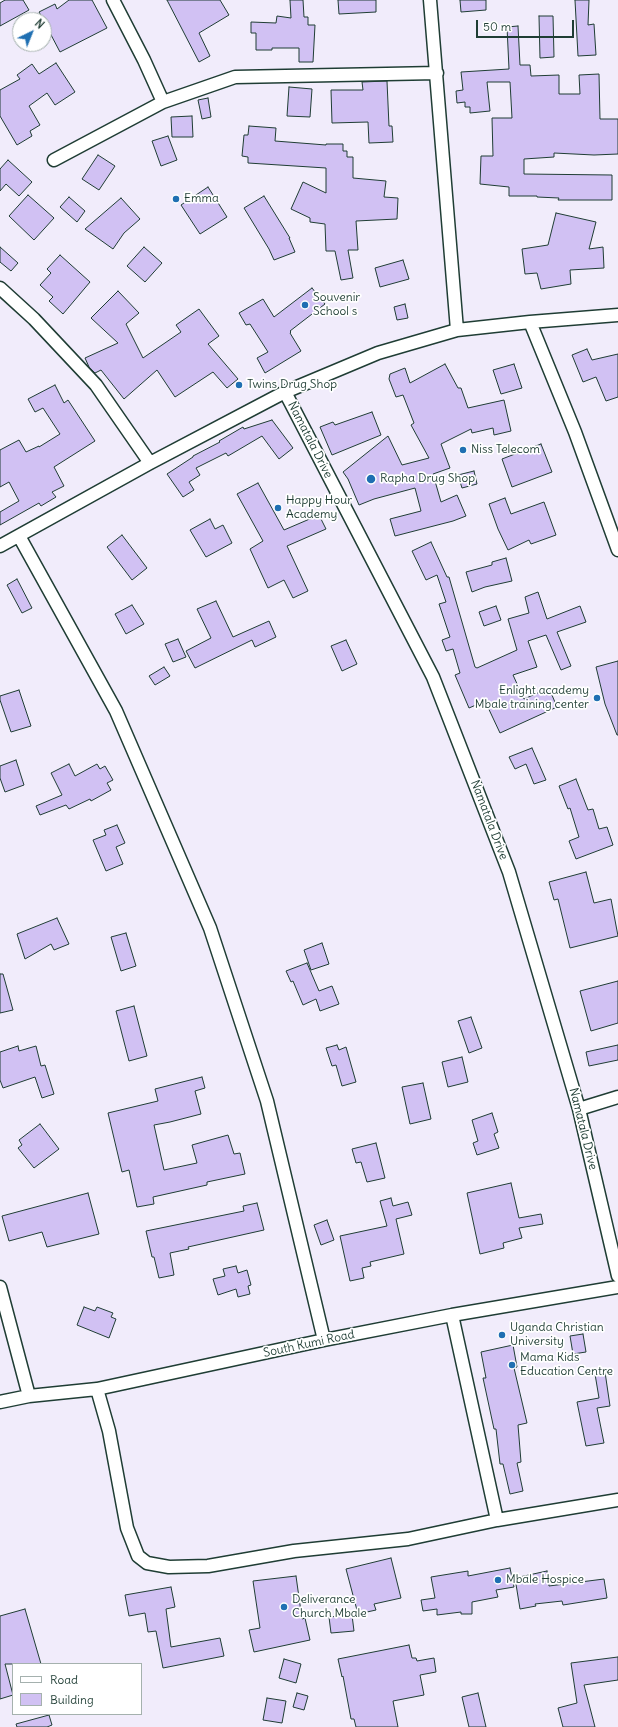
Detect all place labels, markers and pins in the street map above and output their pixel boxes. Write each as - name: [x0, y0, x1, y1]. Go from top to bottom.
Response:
- place label: Emma: [184, 192, 219, 206]
- marker: Emma: [171, 194, 181, 204]
- place label: Souvenir School s: [313, 291, 360, 319]
- marker: Souvenir School s: [300, 300, 310, 310]
- place label: Twins Drug Shop: [247, 378, 337, 392]
- marker: Twins Drug Shop: [234, 380, 244, 390]
- place label: Niss Telecom: [471, 443, 540, 457]
- marker: Niss Telecom: [458, 445, 468, 455]
- place label: Rapha Drug Shop: [380, 472, 475, 486]
- marker: Rapha Drug Shop: [365, 473, 377, 485]
- place label: Happy Hour Academy: [286, 494, 352, 522]
- marker: Happy Hour Academy: [273, 503, 283, 513]
- place label: Enlight academy Mbale training center: [475, 684, 589, 712]
- marker: Enlight academy Mbale training center: [592, 693, 602, 703]
- place label: Uganda Christian University: [510, 1321, 604, 1349]
- marker: Uganda Christian University: [497, 1330, 507, 1340]
- place label: Mama Kids Education Centre: [520, 1351, 613, 1379]
- marker: Mama Kids Education Centre: [507, 1360, 517, 1370]
- place label: Mbale Hospice: [506, 1573, 584, 1587]
- marker: Mbale Hospice: [493, 1575, 503, 1585]
- place label: Deliverance Church Mbale: [292, 1593, 367, 1621]
- marker: Deliverance Church Mbale: [279, 1602, 289, 1612]

